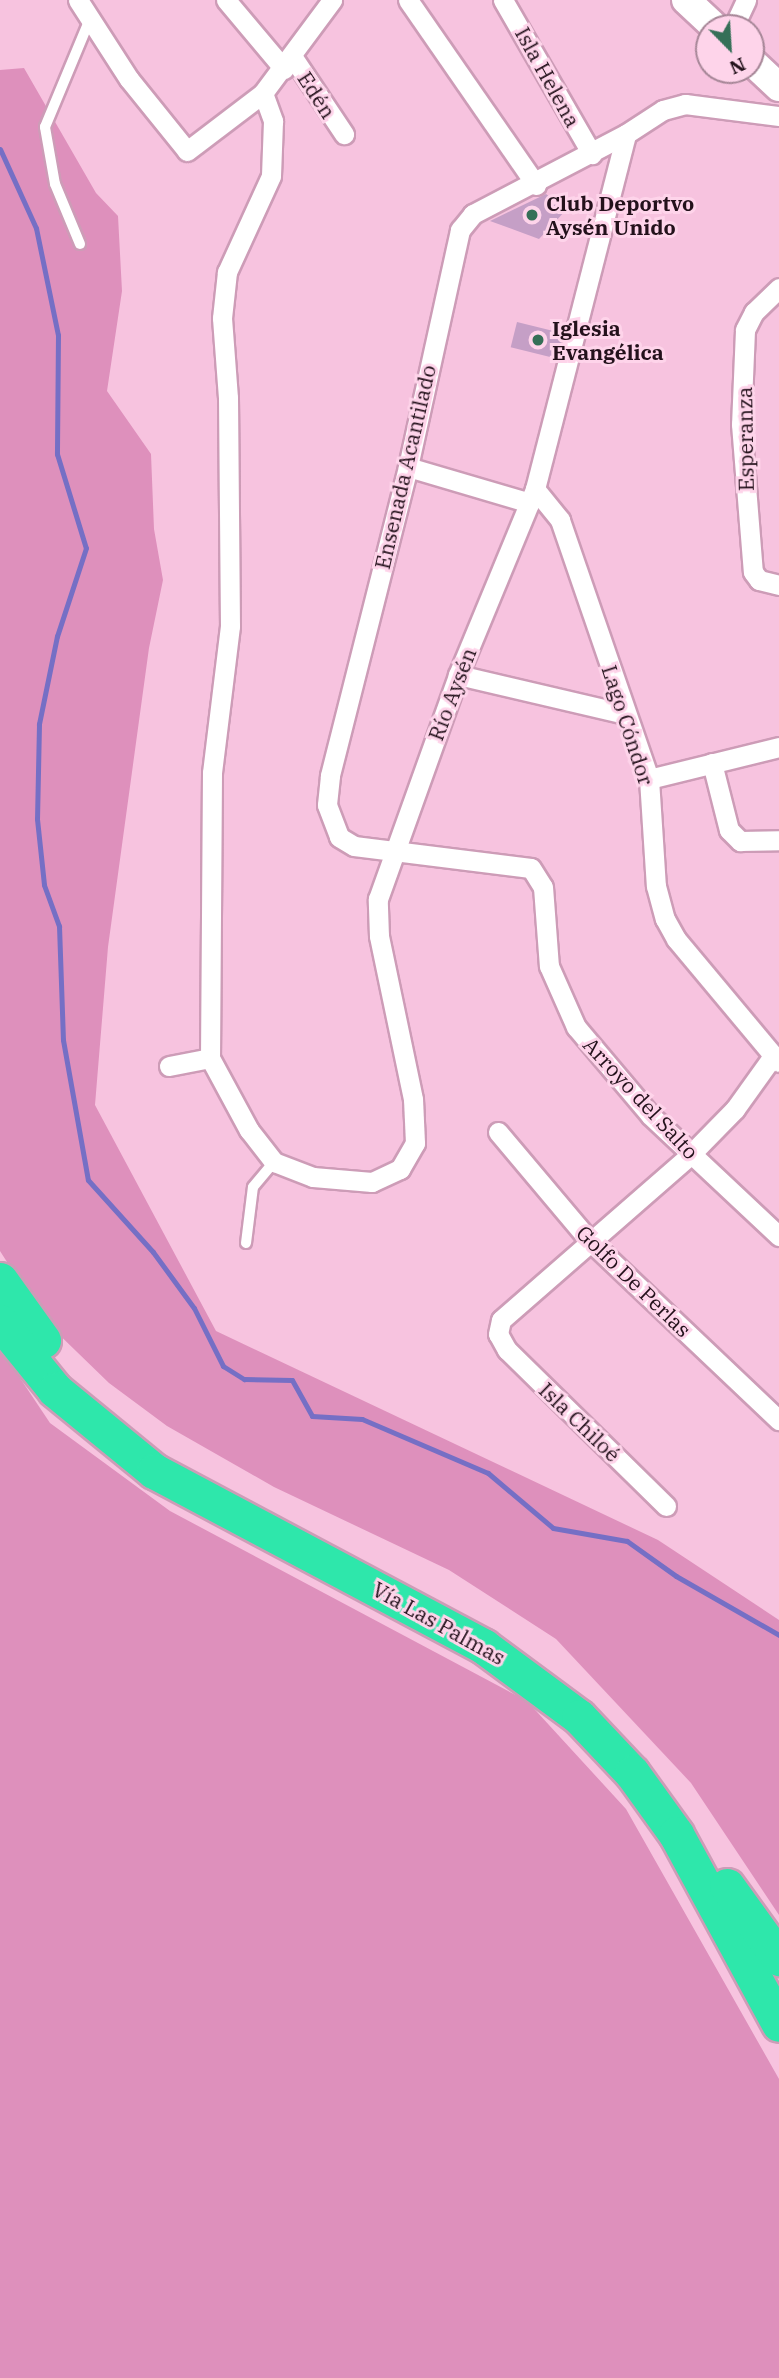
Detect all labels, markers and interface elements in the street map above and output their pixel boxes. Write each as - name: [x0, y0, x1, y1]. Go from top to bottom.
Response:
- north arrow: [695, 14, 765, 84]
- street label: Isla Helena: [510, 23, 586, 131]
- text: N: [726, 52, 749, 80]
- street label: Edén: [293, 67, 341, 123]
- place label: Club Deportvo Aysén Unido: [546, 190, 694, 240]
- marker: Club Deportvo Aysén Unido: [524, 207, 540, 223]
- place label: Iglesia Evangélica: [552, 315, 664, 365]
- marker: Iglesia Evangélica: [530, 332, 546, 348]
- street label: Ensenada Acantilado: [369, 362, 441, 572]
- street label: Esperanza: [731, 387, 759, 491]
- street label: Río Aysén: [423, 644, 481, 744]
- street label: Lago Cóndor: [597, 662, 659, 788]
- street label: Arroyo del Salto: [578, 1032, 704, 1164]
- street label: Golfo De Perlas: [572, 1220, 696, 1342]
- street label: Isla Chiloé: [534, 1377, 626, 1467]
- street label: Vía Las Palmas: [368, 1576, 510, 1670]

